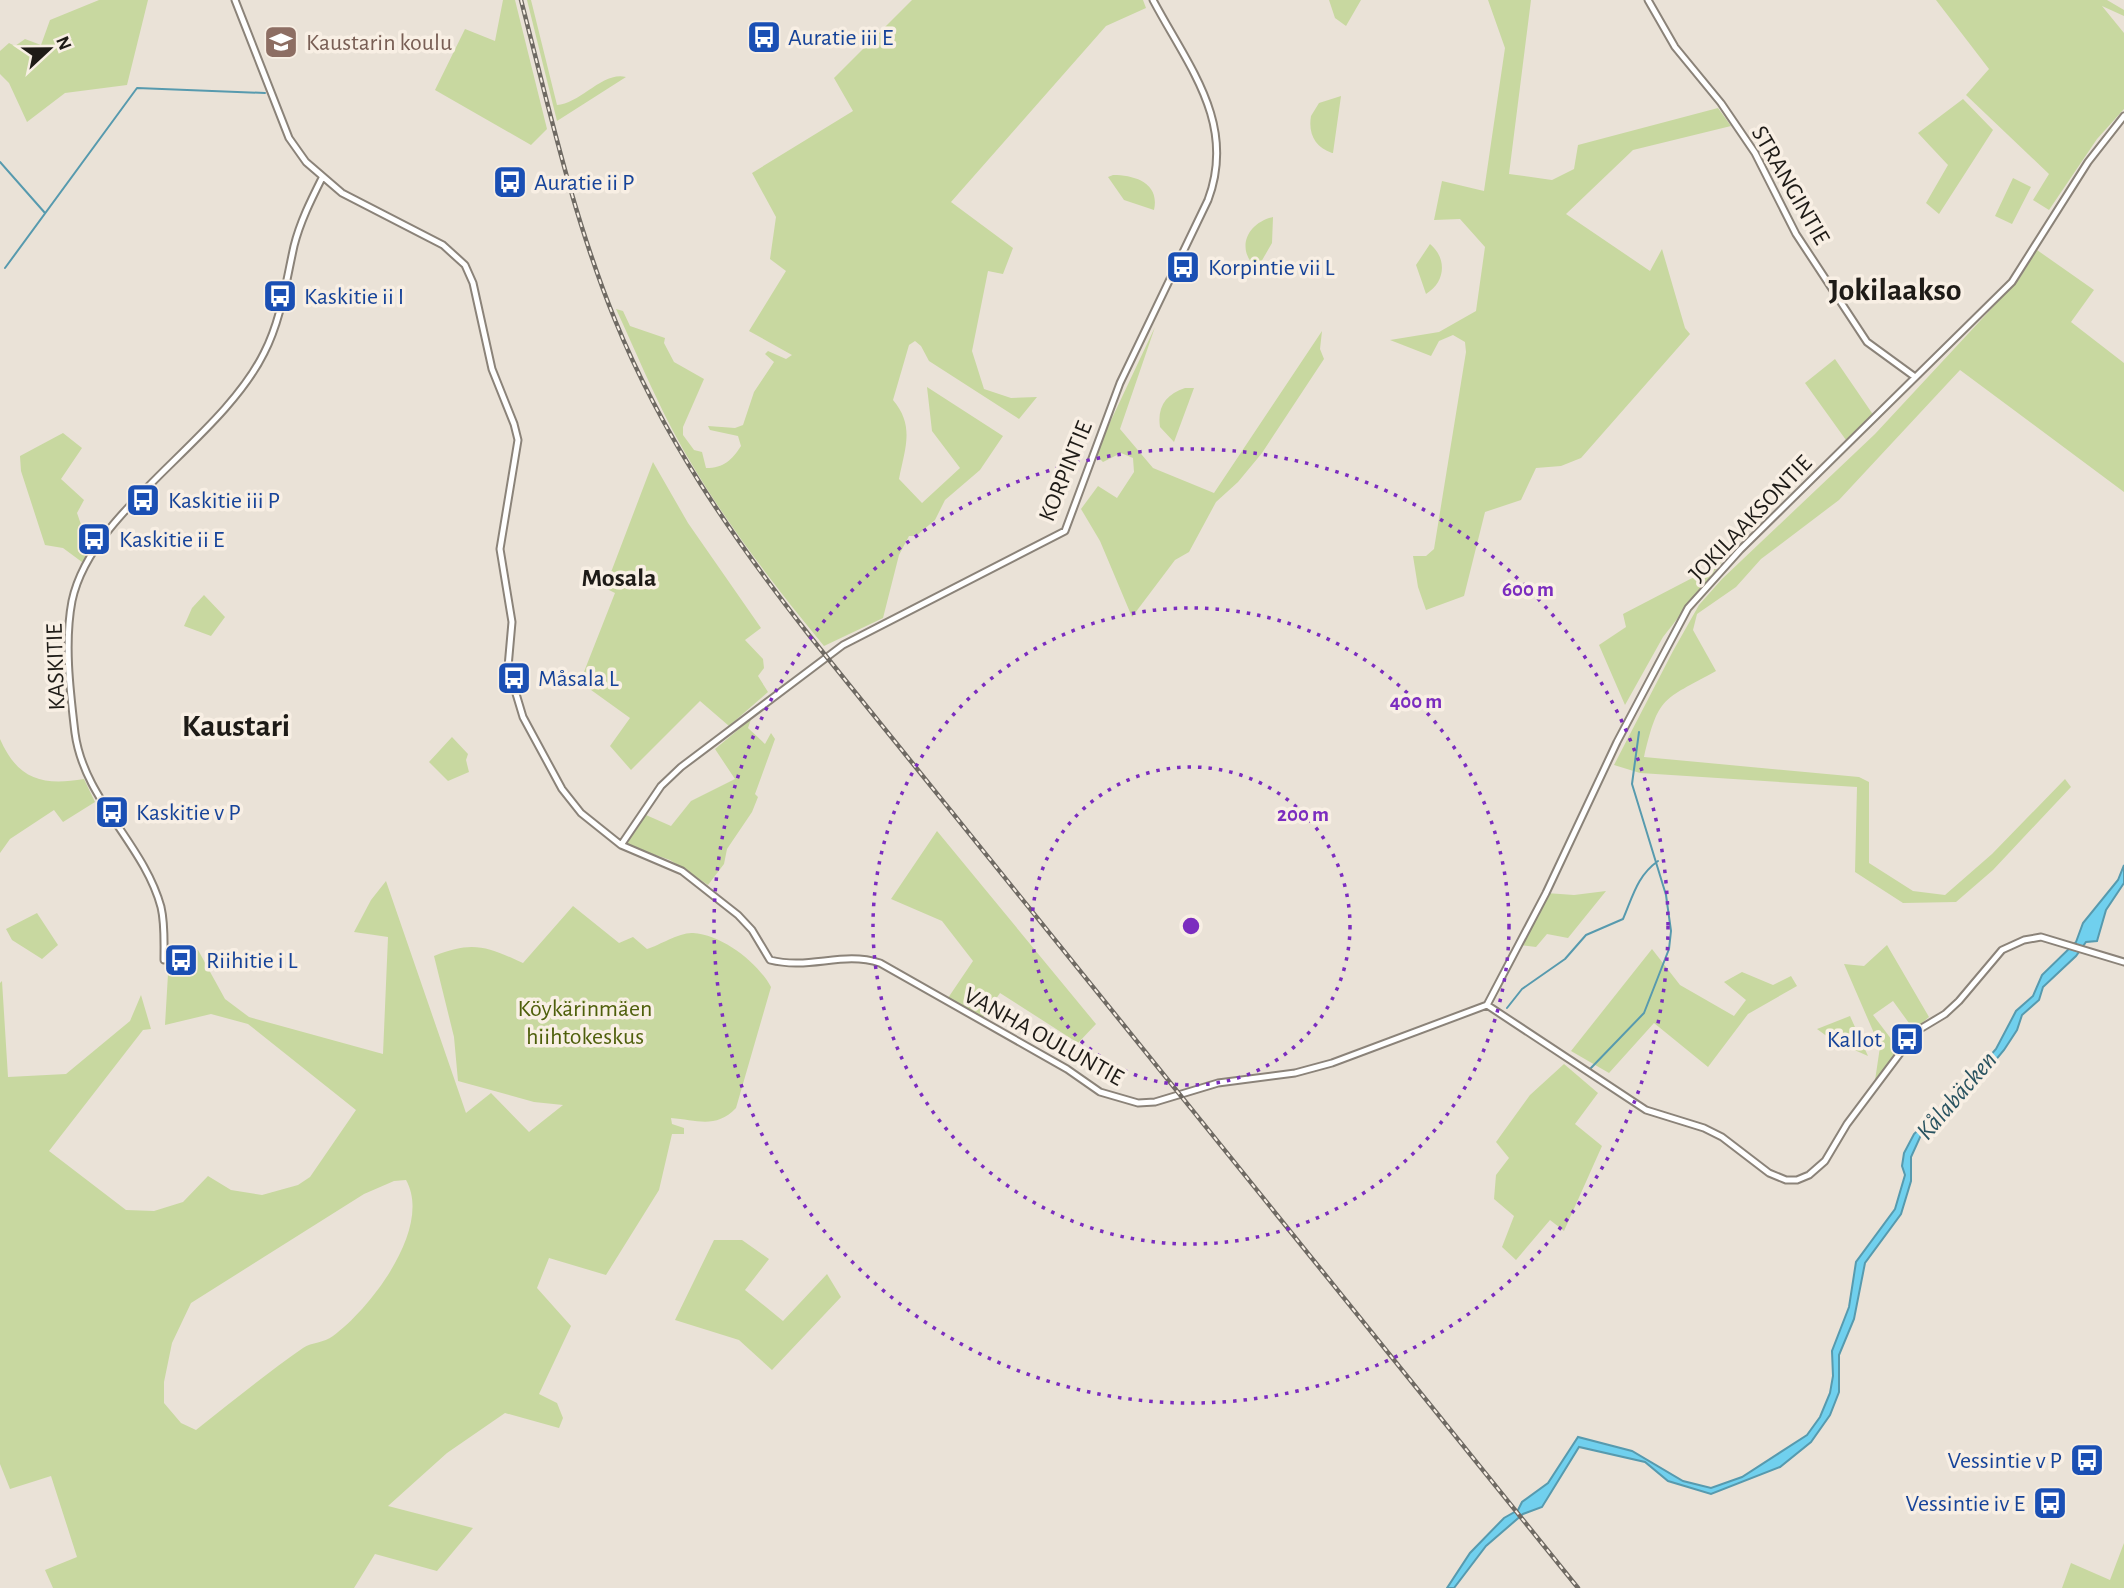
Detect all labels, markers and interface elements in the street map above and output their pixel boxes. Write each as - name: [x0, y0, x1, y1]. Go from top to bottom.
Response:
- north arrow: [14, 14, 84, 84]
- bus stop icon: Auratie iii E: [745, 18, 783, 56]
- school or university icon: Kaustarin koulu: [262, 23, 300, 61]
- place label: Auratie iii E: [788, 26, 894, 50]
- place label: Kaustarin koulu: [306, 31, 452, 55]
- text: N: [52, 34, 75, 53]
- street label: STRANGINTIE: [1747, 122, 1834, 249]
- bus stop icon: Auratie ii P: [491, 163, 529, 201]
- place label: Auratie ii P: [534, 171, 635, 195]
- bus stop icon: Korpintie vii L: [1164, 248, 1202, 286]
- place label: Korpintie vii L: [1208, 256, 1334, 280]
- district label: Jokilaakso: [1828, 274, 1962, 306]
- bus stop icon: Kaskitie ii I: [261, 277, 299, 315]
- place label: Kaskitie ii I: [304, 285, 404, 309]
- street label: KORPINTIE: [1035, 417, 1097, 525]
- street label: JOKILAAKSONTIE: [1685, 451, 1817, 586]
- bus stop icon: Kaskitie iii P: [124, 481, 162, 519]
- place label: Kaskitie iii P: [168, 489, 280, 513]
- bus stop icon: Kaskitie ii E: [75, 520, 113, 558]
- place label: Kaskitie ii E: [119, 528, 225, 552]
- district label: Mosala: [582, 565, 656, 591]
- text: 600 m: [1502, 579, 1554, 600]
- street label: KASKITIE: [42, 623, 70, 711]
- bus stop icon: Måsala L: [495, 659, 533, 697]
- place label: Måsala L: [538, 667, 619, 691]
- text: 400 m: [1390, 691, 1442, 712]
- district label: Kaustari: [182, 710, 290, 742]
- bus stop icon: Kaskitie v P: [93, 793, 131, 831]
- place label: Kaskitie v P: [136, 801, 241, 825]
- text: 200 m: [1277, 804, 1329, 825]
- centre of rings: [1179, 914, 1203, 938]
- bus stop icon: Riihitie i L: [162, 941, 200, 979]
- place label: Riihitie i L: [206, 949, 297, 973]
- street label: VANHA OULUNTIE: [960, 983, 1128, 1091]
- park label: Köykärinmäen hiihtokeskus: [518, 997, 653, 1049]
- bus stop icon: Kallot: [1888, 1020, 1926, 1058]
- place label: Kallot: [1827, 1028, 1882, 1052]
- water label: Kålabäcken: [1912, 1047, 2002, 1145]
- bus stop icon: Vessintie v P: [2068, 1441, 2106, 1479]
- place label: Vessintie v P: [1947, 1449, 2062, 1473]
- bus stop icon: Vessintie iv E: [2031, 1484, 2069, 1522]
- place label: Vessintie iv E: [1906, 1492, 2025, 1516]

